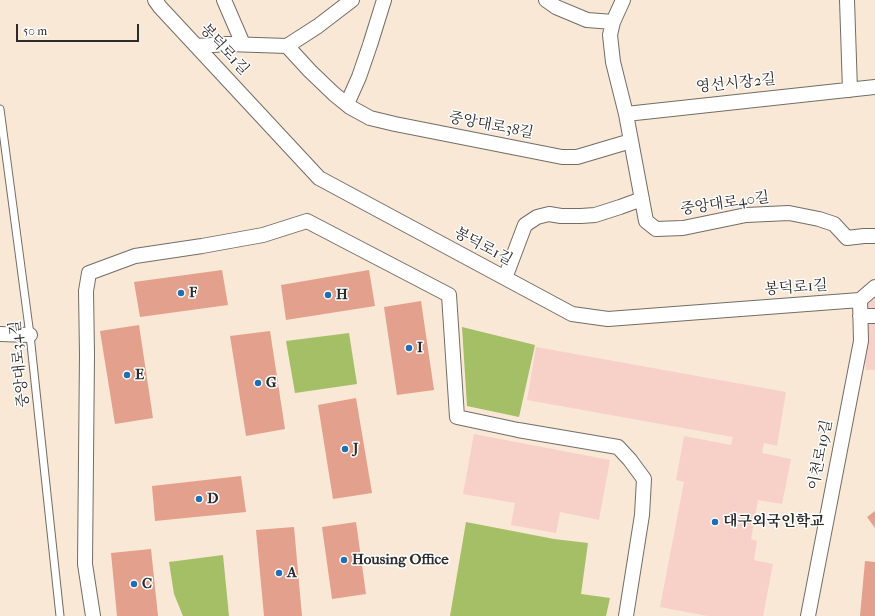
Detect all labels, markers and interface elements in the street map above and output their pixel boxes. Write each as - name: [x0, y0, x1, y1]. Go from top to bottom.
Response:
- scale bar: [18, 16, 141, 42]
- street label: 봉덕로1길: [196, 21, 252, 79]
- text: 50 m: [23, 24, 47, 38]
- street label: 영선시장2길: [695, 71, 777, 97]
- street label: 중앙대로38길: [447, 109, 535, 143]
- street label: 중앙대로40길: [679, 189, 771, 219]
- street label: 봉덕로1길: [451, 224, 515, 270]
- street label: 봉덕로1길: [764, 277, 828, 299]
- place label: F: [189, 284, 197, 302]
- place label: H: [336, 286, 348, 304]
- marker: F: [176, 288, 186, 298]
- marker: H: [323, 290, 333, 300]
- street label: 중앙대로34길: [6, 320, 34, 408]
- place label: I: [417, 339, 423, 357]
- marker: I: [404, 343, 414, 353]
- place label: E: [135, 366, 144, 384]
- marker: E: [122, 370, 132, 380]
- place label: G: [266, 374, 277, 392]
- marker: G: [253, 378, 263, 388]
- street label: 이천로19길: [805, 418, 837, 492]
- place label: J: [353, 440, 359, 458]
- marker: J: [340, 444, 350, 454]
- place label: D: [207, 490, 218, 508]
- marker: D: [194, 494, 204, 504]
- place label: 대구외국인학교: [723, 513, 824, 531]
- marker: 대구외국인학교: [710, 517, 720, 527]
- place label: Housing Office: [352, 551, 449, 569]
- marker: Housing Office: [339, 555, 349, 565]
- place label: A: [287, 564, 297, 582]
- marker: A: [274, 568, 284, 578]
- place label: C: [142, 575, 152, 593]
- marker: C: [129, 579, 139, 589]

